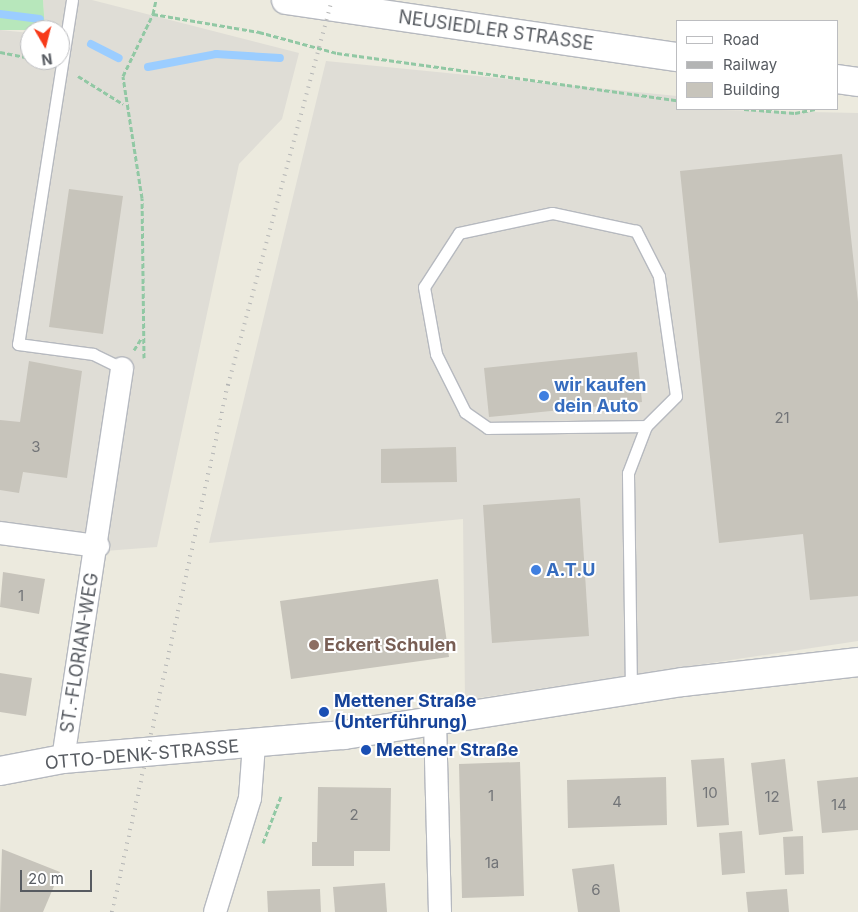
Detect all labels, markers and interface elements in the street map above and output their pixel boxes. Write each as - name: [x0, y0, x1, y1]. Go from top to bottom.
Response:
- street label: NEUSIEDLER STRASSE: [397, 7, 595, 55]
- north arrow: [20, 20, 70, 70]
- legend: [676, 20, 838, 110]
- text: Road: [723, 30, 759, 49]
- text: N: [41, 50, 53, 69]
- text: Railway: [723, 55, 777, 74]
- text: Building: [723, 80, 780, 99]
- place label: wir kaufen dein Auto: [554, 375, 647, 418]
- marker: wir kaufen dein Auto: [538, 390, 550, 402]
- house number: 21: [774, 409, 790, 427]
- house number: 3: [31, 438, 41, 456]
- place label: A.T.U: [546, 559, 595, 581]
- marker: A.T.U: [530, 564, 542, 576]
- street label: ST.-FLORIAN-WEG: [57, 571, 103, 735]
- house number: 1: [18, 587, 24, 605]
- place label: Eckert Schulen: [324, 634, 456, 656]
- marker: Eckert Schulen: [308, 639, 320, 651]
- place label: Mettener Straße (Unterführung): [334, 691, 477, 734]
- marker: Mettener Straße (Unterführung): [318, 706, 330, 718]
- street label: OTTO-DENK-STRASSE: [44, 736, 240, 774]
- place label: Mettener Straße: [376, 739, 519, 761]
- marker: Mettener Straße: [360, 744, 372, 756]
- house number: 10: [702, 784, 718, 802]
- house number: 1: [488, 787, 494, 805]
- house number: 12: [764, 788, 780, 806]
- house number: 4: [612, 793, 622, 811]
- house number: 14: [831, 796, 847, 814]
- house number: 2: [349, 806, 359, 824]
- house number: 1a: [485, 854, 499, 872]
- scale bar: [22, 860, 95, 892]
- text: 20 m: [28, 869, 64, 888]
- house number: 6: [591, 881, 601, 899]

